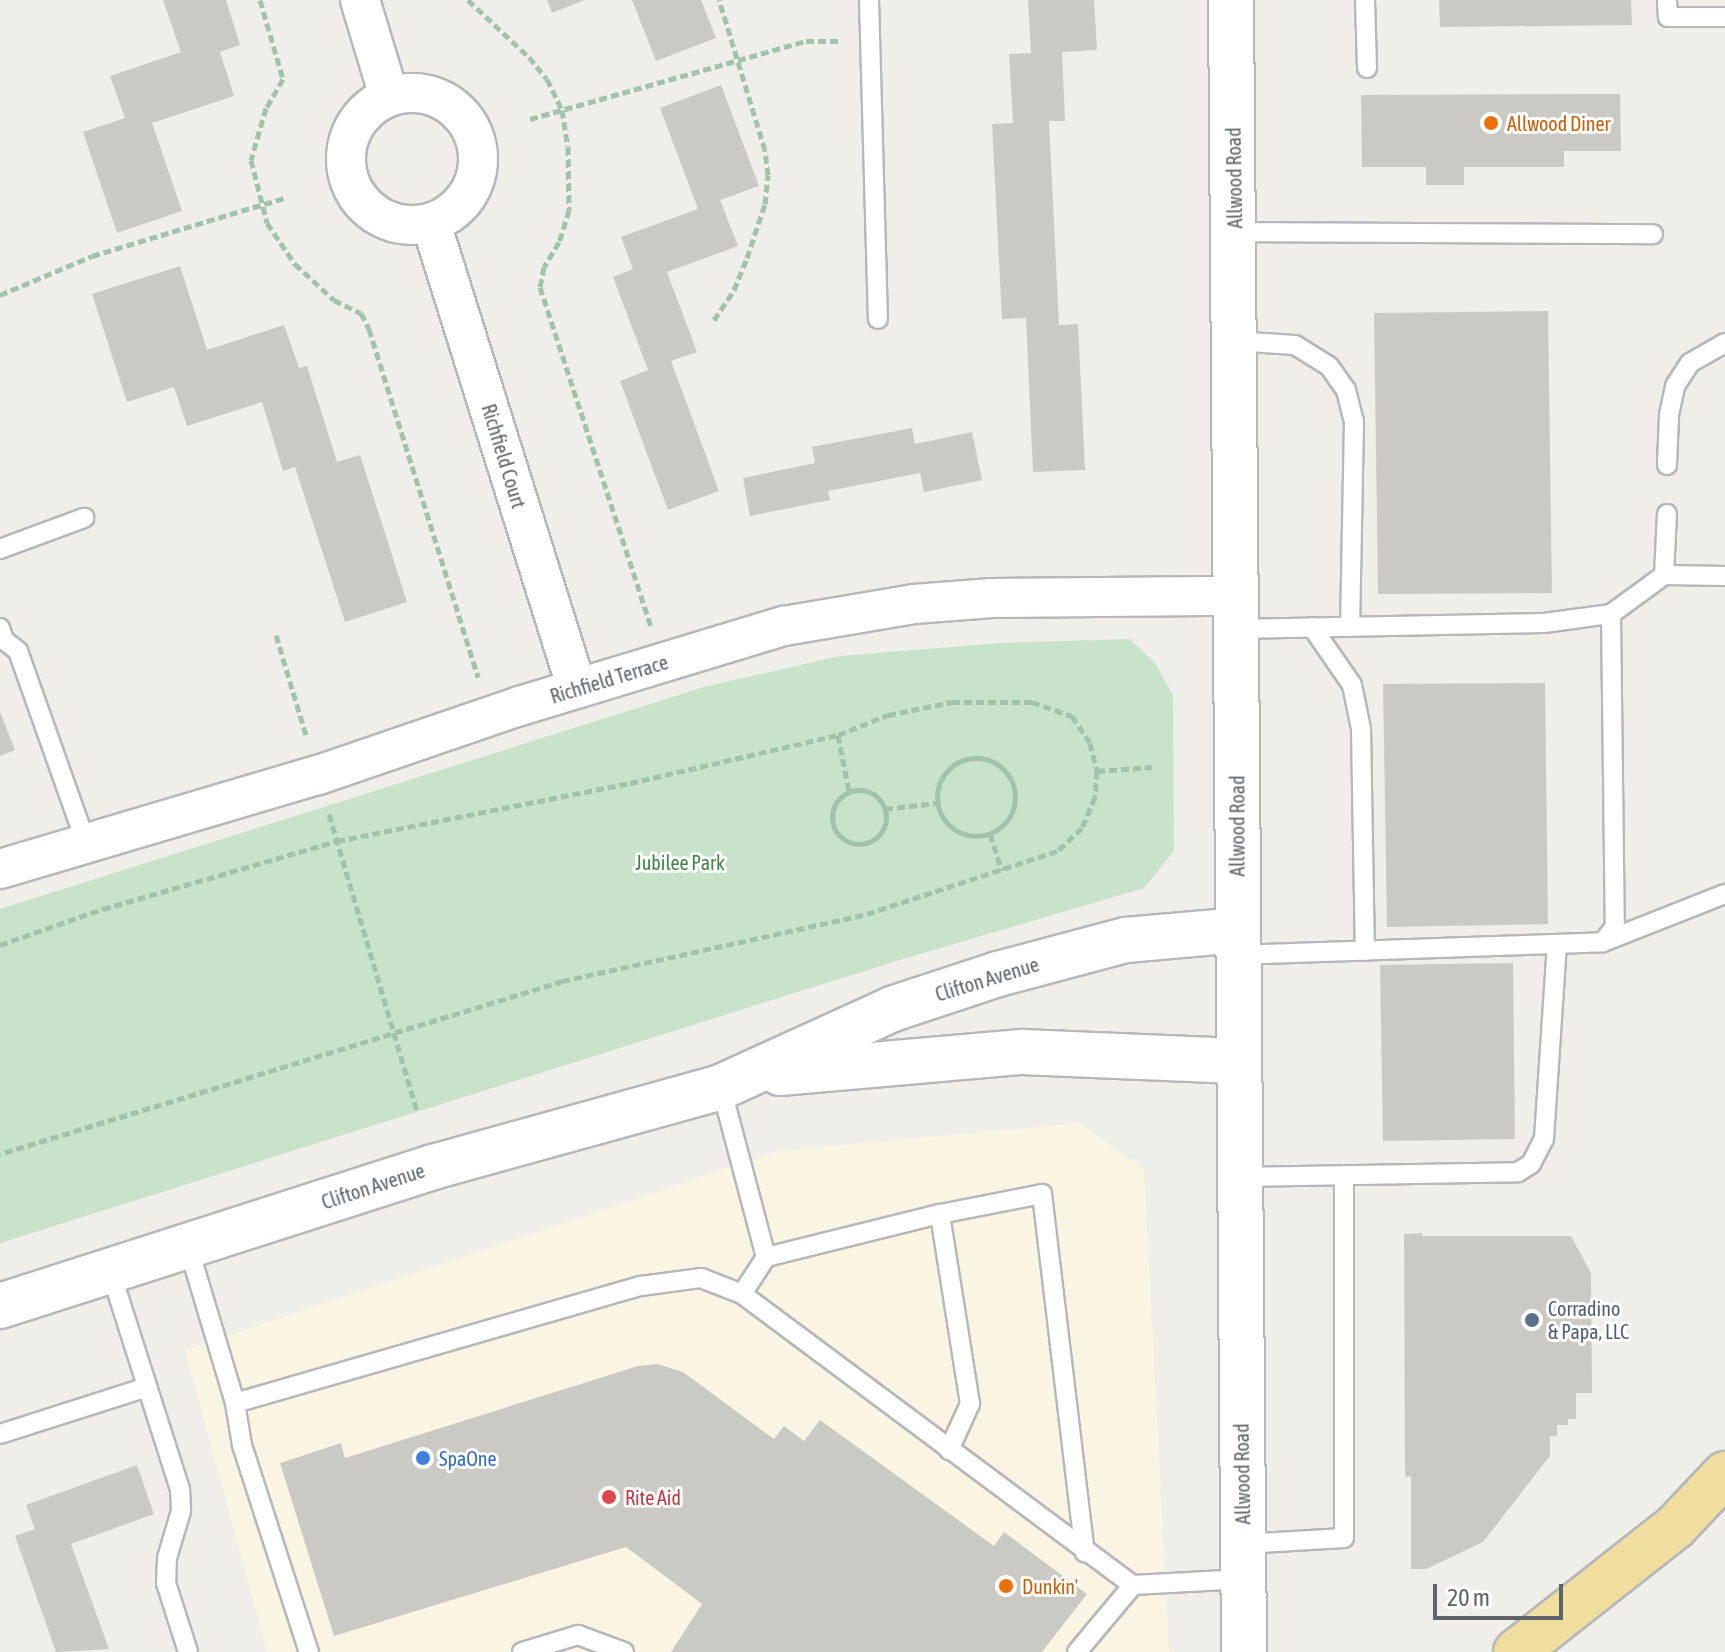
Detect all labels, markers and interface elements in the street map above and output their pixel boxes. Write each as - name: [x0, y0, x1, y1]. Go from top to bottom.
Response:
- place label: Allwood Diner: [1507, 111, 1610, 135]
- marker: Allwood Diner: [1482, 114, 1500, 132]
- street label: Allwood Road: [1221, 127, 1247, 229]
- street label: Richfield Court: [477, 401, 531, 511]
- street label: Richfield Terrace: [547, 650, 671, 708]
- street label: Allwood Road: [1225, 775, 1249, 877]
- park label: Jubilee Park: [635, 850, 725, 874]
- street label: Clifton Avenue: [932, 952, 1042, 1006]
- street label: Clifton Avenue: [318, 1158, 428, 1214]
- place label: Corradino & Papa, LLC: [1548, 1296, 1629, 1343]
- marker: Corradino & Papa, LLC: [1523, 1311, 1541, 1329]
- street label: Allwood Road: [1229, 1423, 1255, 1525]
- place label: SpaOne: [439, 1446, 497, 1470]
- marker: SpaOne: [414, 1449, 432, 1467]
- place label: Rite Aid: [625, 1485, 681, 1509]
- marker: Rite Aid: [600, 1488, 618, 1506]
- scale bar: [1437, 1568, 1567, 1618]
- place label: Dunkin': [1022, 1574, 1078, 1598]
- marker: Dunkin': [997, 1577, 1015, 1595]
- text: 20 m: [1447, 1584, 1490, 1611]

